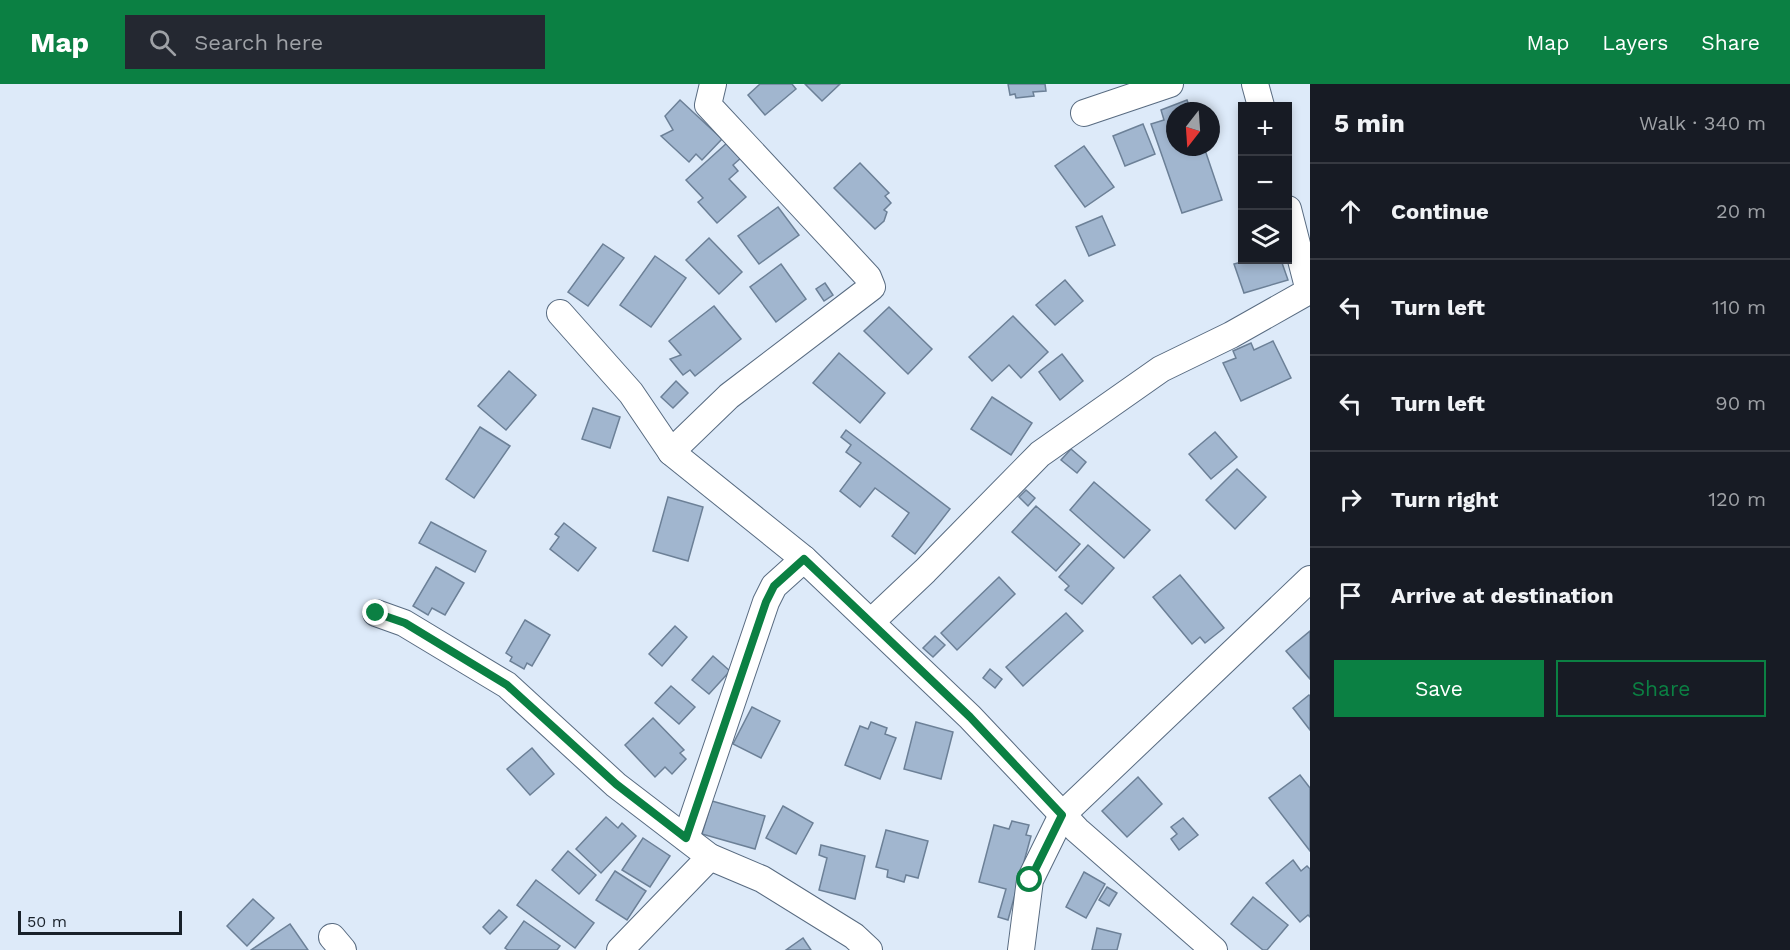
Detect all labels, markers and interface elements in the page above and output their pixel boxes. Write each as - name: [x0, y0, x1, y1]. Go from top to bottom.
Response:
- search box: [125, 15, 545, 69]
- text: Map: [30, 26, 89, 59]
- icon: search: [146, 26, 179, 59]
- text: Search here: [194, 30, 323, 55]
- text: Map: [1526, 30, 1569, 55]
- text: Layers: [1602, 30, 1668, 55]
- text: Share: [1701, 30, 1760, 55]
- north arrow: [1166, 102, 1220, 156]
- map controls: [1238, 102, 1292, 264]
- button: +: [1238, 102, 1292, 156]
- text: 5 min: [1334, 108, 1405, 138]
- text: Walk · 340 m: [1639, 111, 1766, 135]
- button: −: [1238, 156, 1292, 210]
- icon: ahead: [1334, 195, 1367, 228]
- text: Continue: [1391, 199, 1489, 224]
- text: 20 m: [1716, 199, 1766, 223]
- button: layers: [1238, 210, 1292, 264]
- icon: left: [1334, 291, 1367, 324]
- text: Turn left: [1391, 295, 1485, 320]
- text: 110 m: [1712, 295, 1766, 319]
- icon: left: [1334, 387, 1367, 420]
- text: Turn left: [1391, 391, 1485, 416]
- text: 90 m: [1715, 391, 1766, 415]
- icon: right: [1334, 483, 1367, 516]
- text: Turn right: [1391, 487, 1498, 512]
- text: 120 m: [1708, 487, 1766, 511]
- icon: arrive: [1334, 579, 1367, 612]
- text: Arrive at destination: [1391, 583, 1614, 608]
- route end: [362, 599, 388, 625]
- button: Save: [1334, 660, 1544, 717]
- button: Share: [1556, 660, 1766, 717]
- route start: [1016, 866, 1042, 892]
- scale bar: [18, 908, 182, 936]
- text: 50 m: [27, 912, 67, 931]

